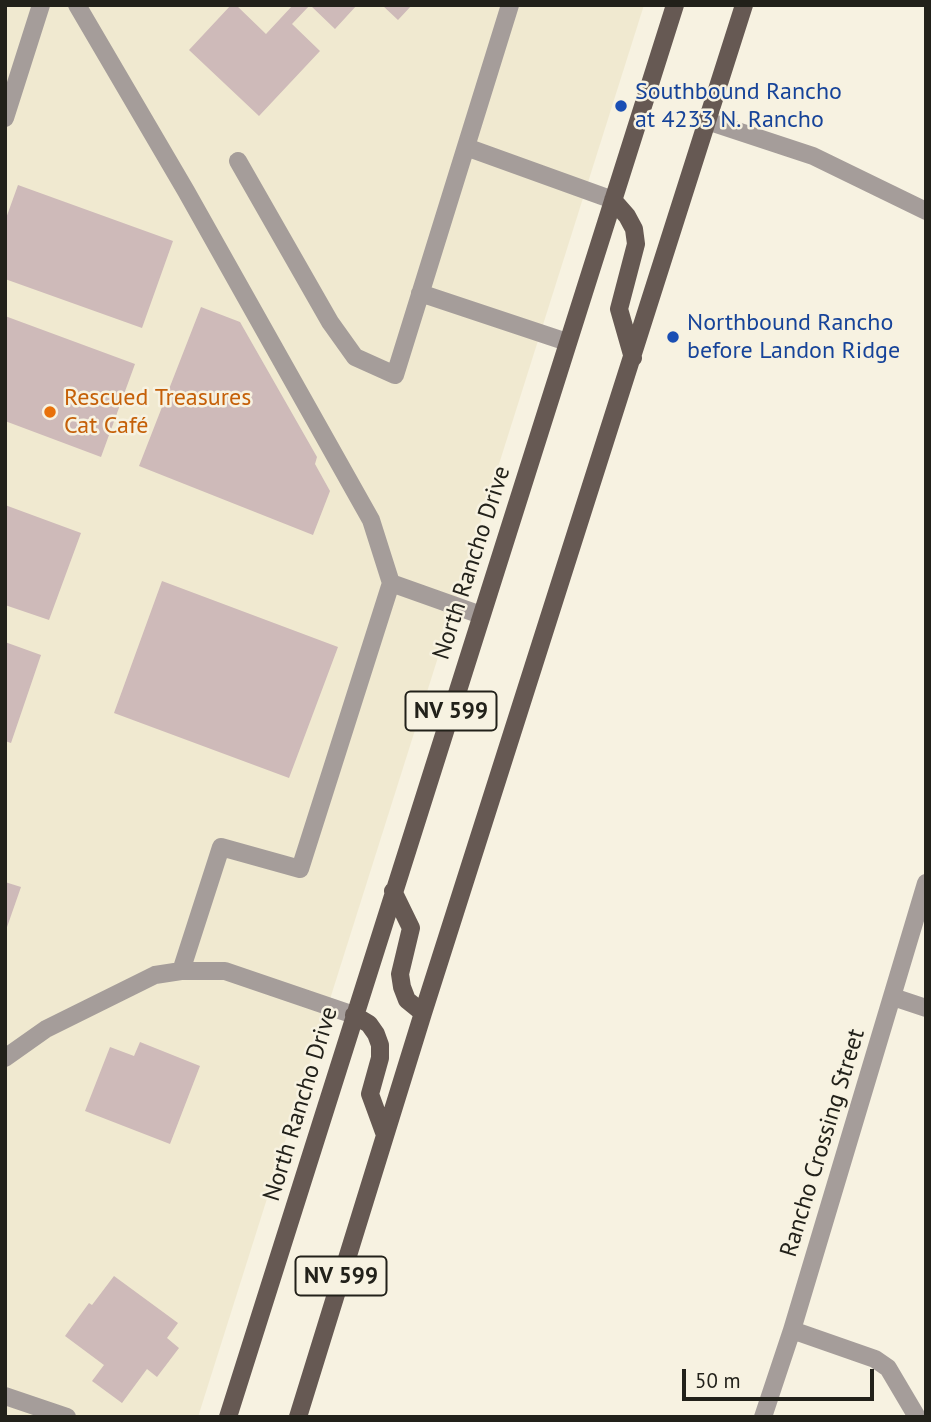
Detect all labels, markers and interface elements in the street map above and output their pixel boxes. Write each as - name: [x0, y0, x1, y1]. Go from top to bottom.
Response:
- place label: Southbound Rancho at 4233 N. Rancho: [635, 78, 842, 134]
- marker: Southbound Rancho at 4233 N. Rancho: [613, 98, 629, 114]
- place label: Northbound Rancho before Landon Ridge: [687, 309, 900, 365]
- marker: Northbound Rancho before Landon Ridge: [665, 329, 681, 345]
- place label: Rescued Treasures Cat Café: [64, 384, 251, 440]
- marker: Rescued Treasures Cat Café: [42, 404, 58, 420]
- street label: North Rancho Drive: [427, 463, 517, 663]
- road number: NV 599: [406, 692, 496, 730]
- street label: North Rancho Drive: [258, 1003, 344, 1205]
- street label: Rancho Crossing Street: [775, 1025, 871, 1261]
- road number: NV 599: [296, 1256, 386, 1296]
- scale bar: [686, 1356, 878, 1400]
- text: 50 m: [695, 1367, 741, 1394]

